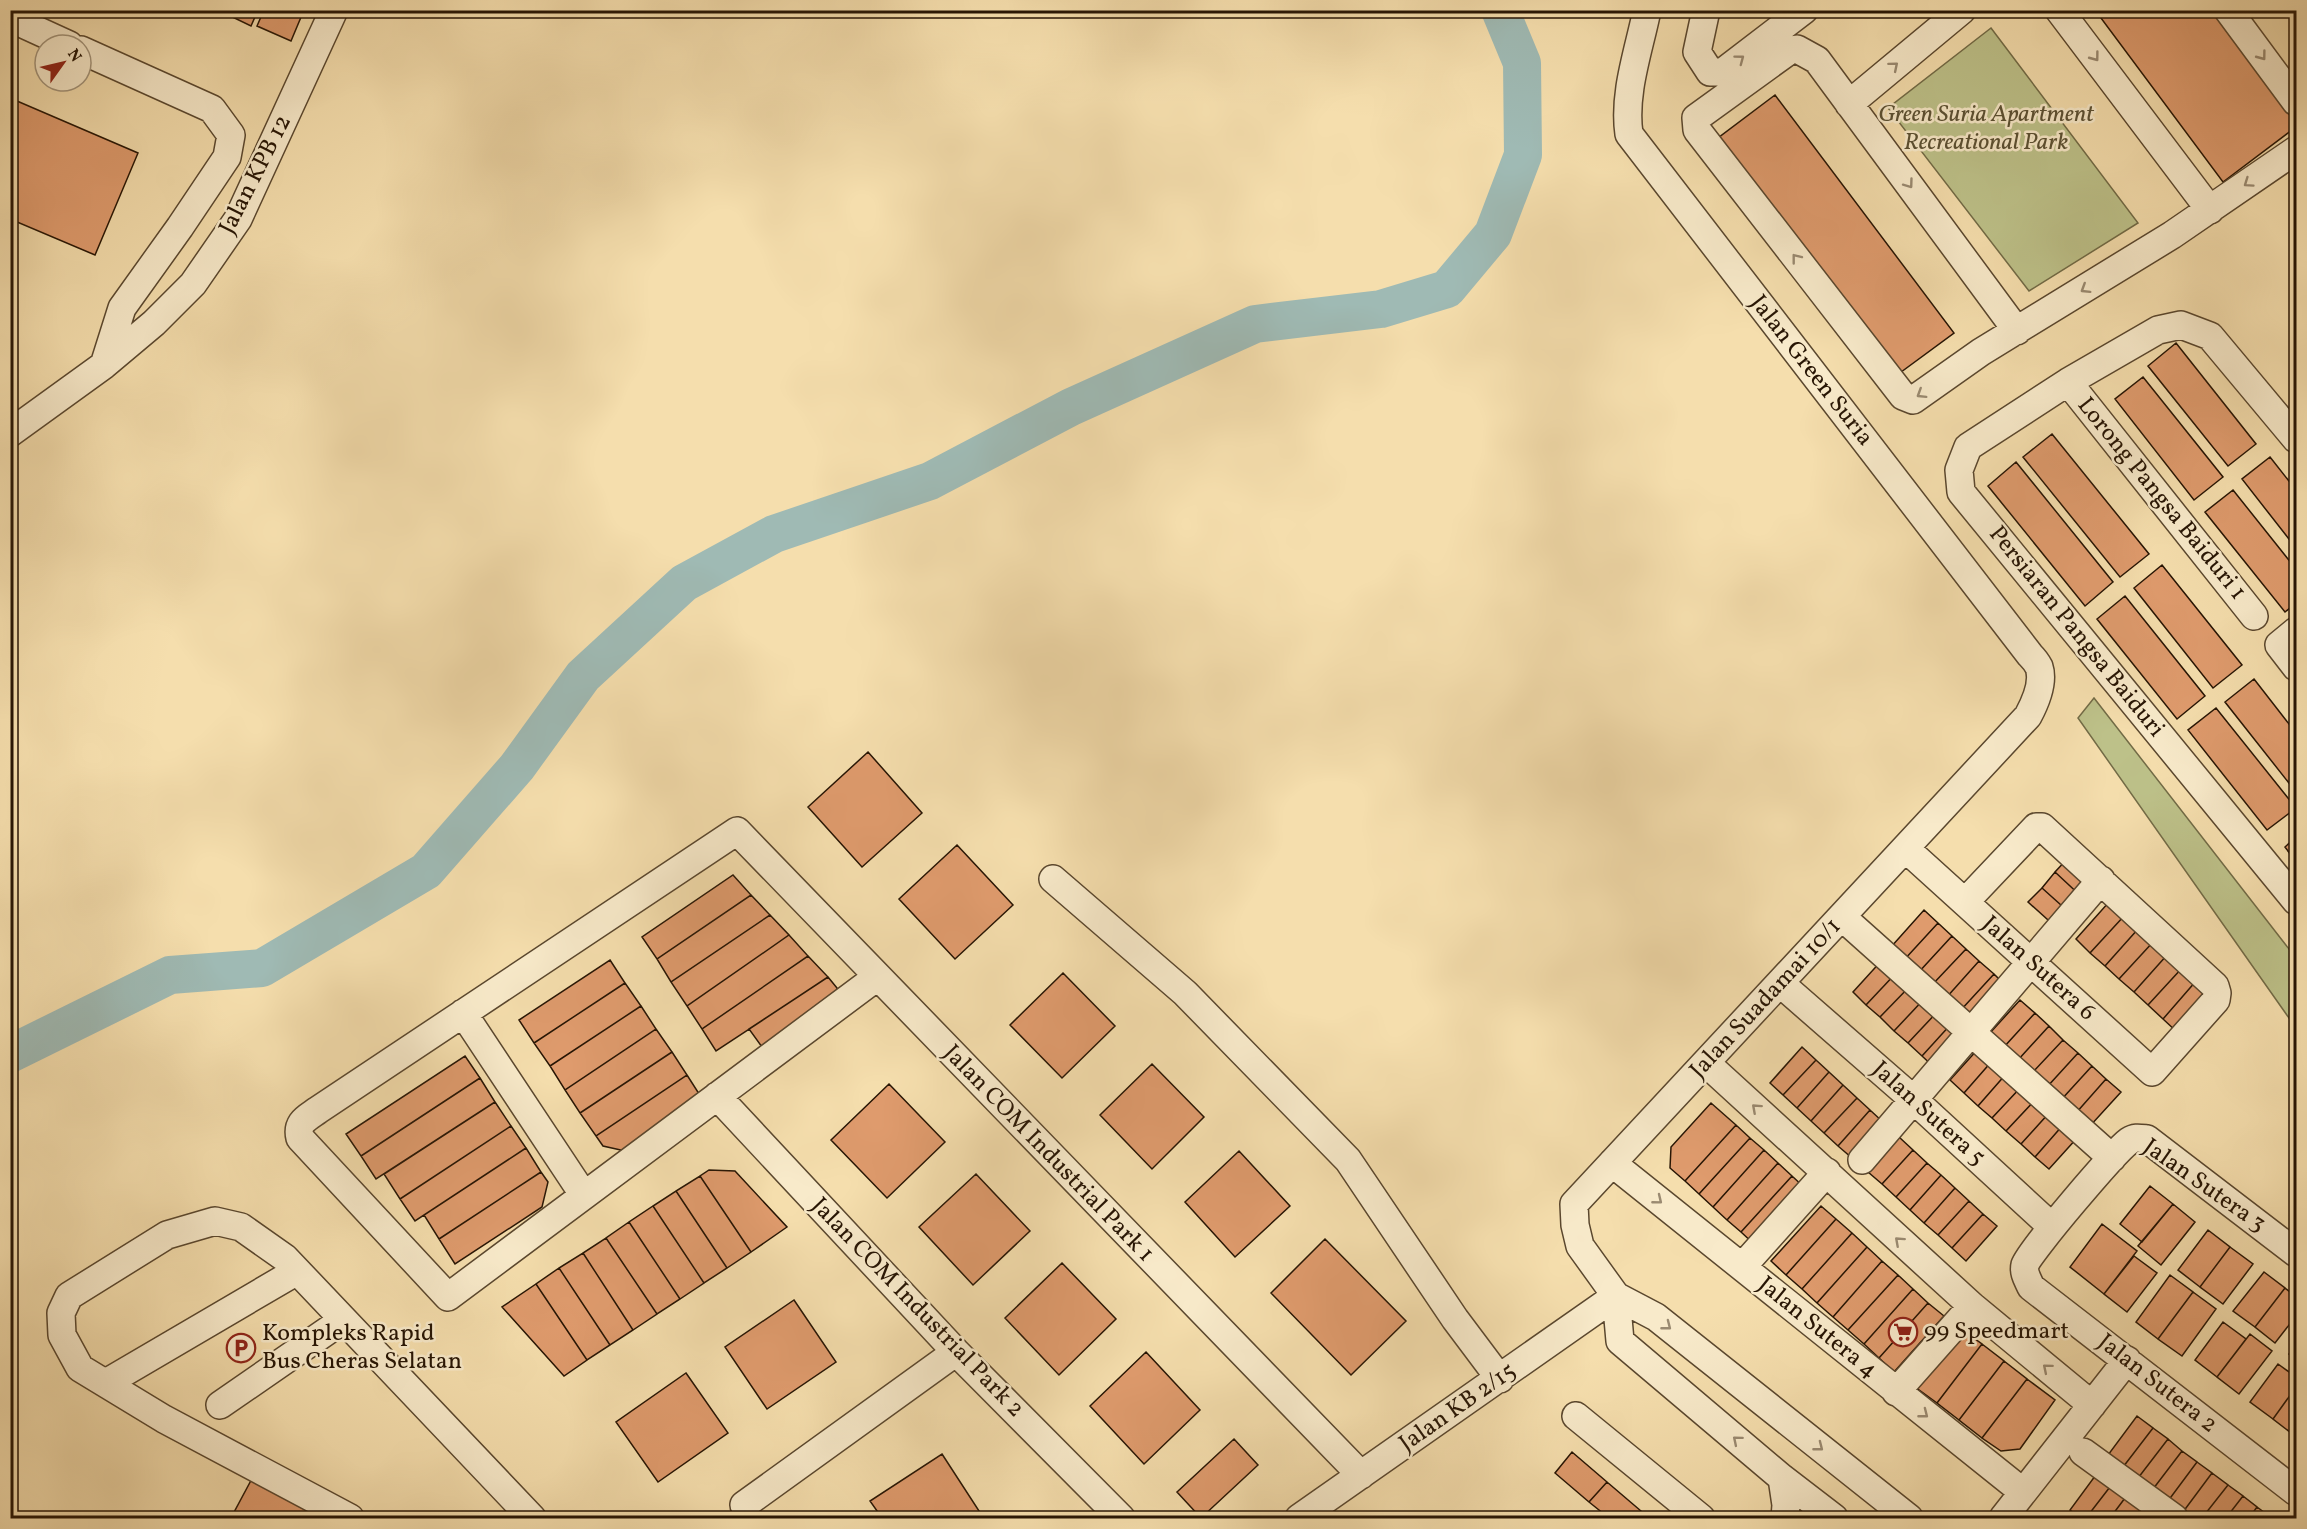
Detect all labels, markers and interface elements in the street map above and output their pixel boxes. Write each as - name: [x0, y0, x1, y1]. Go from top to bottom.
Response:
- north arrow: [33, 33, 93, 93]
- text: N: [61, 45, 86, 67]
- one-way arrow: [2255, 49, 2266, 60]
- one-way arrow: [2087, 51, 2098, 62]
- one-way arrow: [1733, 55, 1744, 66]
- one-way arrow: [1887, 63, 1898, 74]
- park label: Green Suria Apartment Recreational Park: [1878, 98, 2095, 160]
- street label: Jalan KPB 12: [211, 109, 301, 241]
- one-way arrow: [2244, 176, 2255, 187]
- one-way arrow: [1902, 178, 1913, 189]
- one-way arrow: [1792, 253, 1803, 264]
- one-way arrow: [2081, 282, 2091, 294]
- street label: Jalan Green Suria: [1741, 288, 1881, 454]
- one-way arrow: [1916, 387, 1927, 398]
- street label: Lorong Pangsa Baiduri 1: [2068, 390, 2254, 608]
- street label: Persiaran Pangsa Baiduri: [1980, 519, 2172, 745]
- street label: Jalan Sutera 6: [1973, 908, 2103, 1030]
- street label: Jalan Suadamai 10/1: [1682, 911, 1850, 1087]
- street label: Jalan COM Industrial Park 1: [935, 1038, 1161, 1270]
- street label: Jalan Sutera 5: [1864, 1054, 1992, 1174]
- one-way arrow: [1752, 1104, 1763, 1115]
- street label: Jalan Sutera 3: [2135, 1131, 2273, 1241]
- street label: Jalan COM Industrial Park 2: [802, 1190, 1032, 1426]
- one-way arrow: [1651, 1193, 1662, 1204]
- one-way arrow: [1895, 1237, 1906, 1248]
- street label: Jalan Sutera 4: [1750, 1269, 1884, 1387]
- place label: 99 Speedmart: [1924, 1315, 2069, 1349]
- supermarket icon: 99 Speedmart: [1887, 1316, 1919, 1348]
- place label: Kompleks Rapid Bus Cheras Selatan: [262, 1317, 462, 1379]
- one-way arrow: [1660, 1319, 1671, 1330]
- street label: Jalan Sutera 2: [2090, 1326, 2224, 1442]
- parking icon: Kompleks Rapid Bus Cheras Selatan: [225, 1332, 257, 1364]
- street label: Jalan KB 2/15: [1393, 1355, 1523, 1461]
- one-way arrow: [2042, 1364, 2053, 1375]
- one-way arrow: [1917, 1407, 1928, 1418]
- one-way arrow: [1733, 1436, 1744, 1447]
- one-way arrow: [1813, 1440, 1824, 1451]

